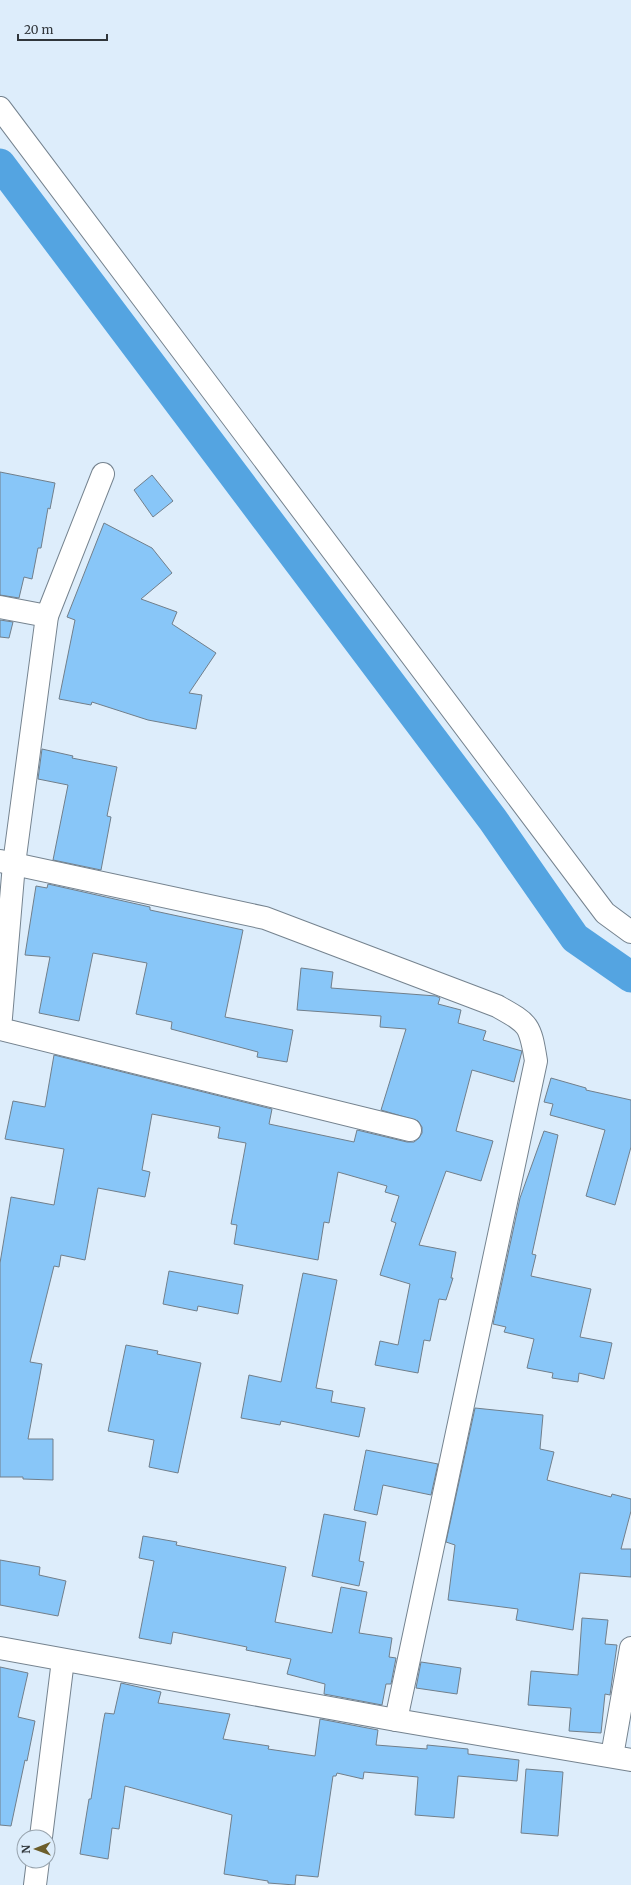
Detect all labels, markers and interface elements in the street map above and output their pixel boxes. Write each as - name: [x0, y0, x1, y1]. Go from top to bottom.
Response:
- scale bar: [18, 16, 107, 42]
- text: 20 m: [24, 22, 53, 37]
- north arrow: [16, 1829, 56, 1869]
- text: N: [19, 1844, 33, 1854]

